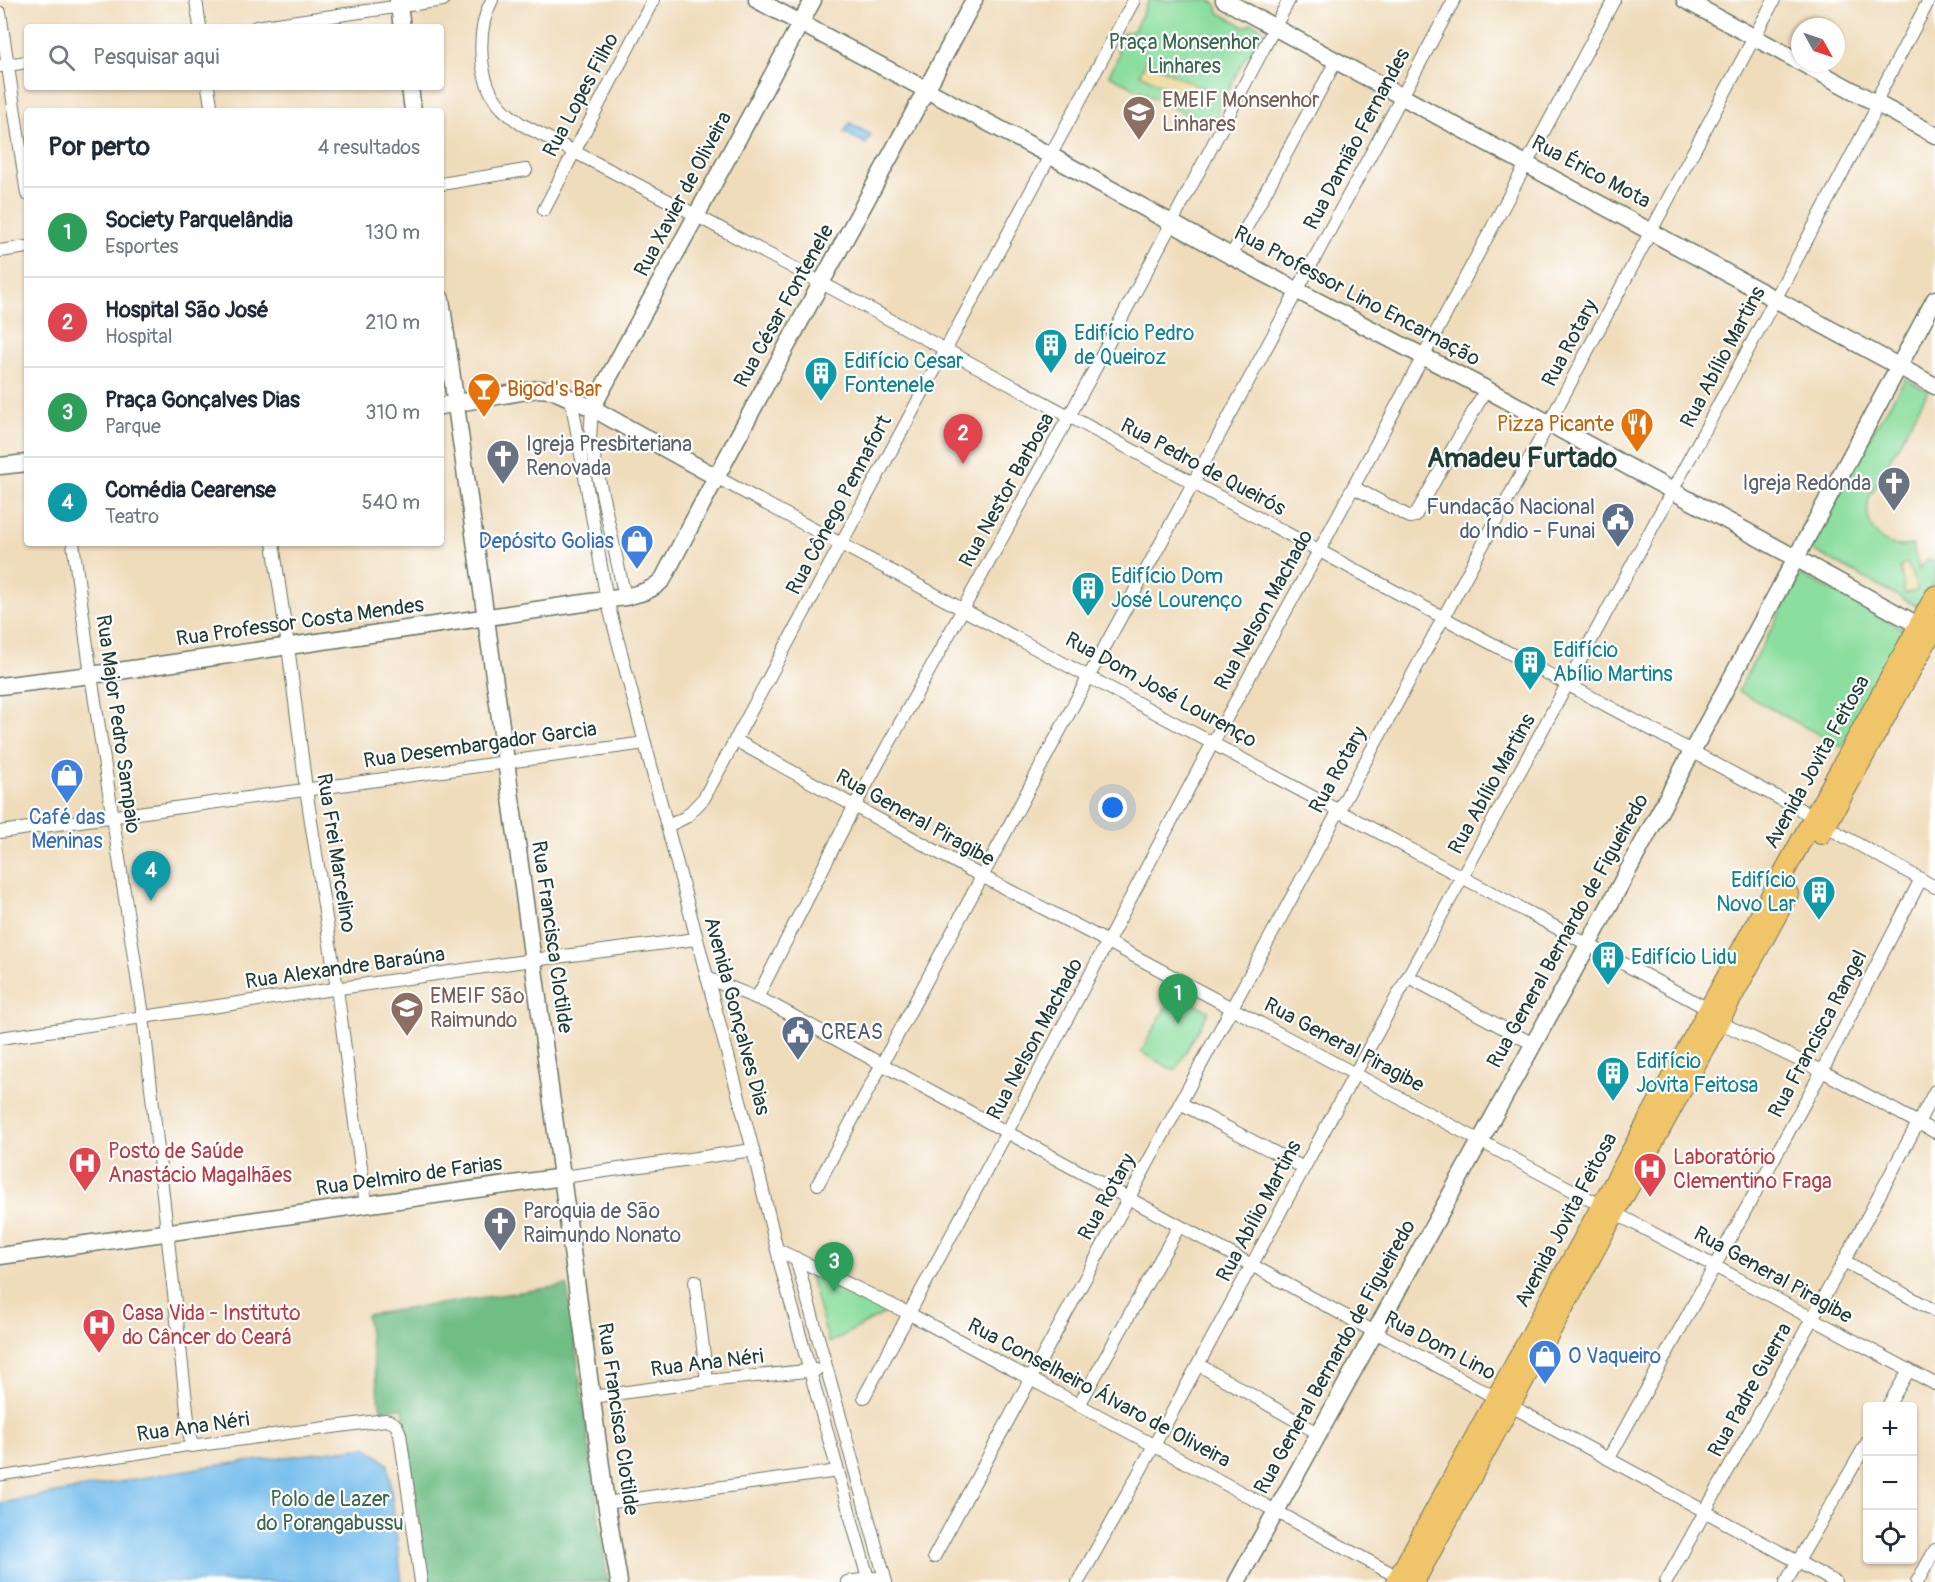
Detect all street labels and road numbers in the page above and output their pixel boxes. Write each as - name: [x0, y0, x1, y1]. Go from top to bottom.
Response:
- street label: Rua Lopes Filho: [537, 28, 625, 162]
- street label: Rua Damião Fernandes: [1298, 43, 1417, 235]
- street label: Rua Xavier de Oliveira: [628, 107, 738, 281]
- street label: Rua Érico Mota: [1527, 129, 1655, 215]
- street label: Rua César Fontenele: [728, 219, 840, 392]
- street label: Rua Professor Lino Encarnação: [1229, 219, 1485, 373]
- street label: Rua Abílio Martins: [1674, 281, 1772, 433]
- street label: Rua Rotary: [1536, 295, 1604, 391]
- street label: Rua Nestor Barbosa: [953, 408, 1061, 572]
- street label: Rua Cônego Pennafort: [780, 410, 898, 600]
- street label: Rua Pedro de Queirós: [1116, 412, 1291, 522]
- street label: Rua Nelson Machado: [1209, 525, 1319, 695]
- street label: Rua Professor Costa Mendes: [174, 591, 426, 653]
- street label: Rua Major Pedro Sampaio: [89, 613, 147, 835]
- street label: Rua Dom José Lourenço: [1060, 626, 1262, 754]
- street label: Avenida Jovita Feitosa: [1758, 670, 1876, 854]
- street label: Rua Abílio Martins: [1442, 708, 1542, 859]
- street label: Rua Desembargador Garcia: [362, 715, 598, 775]
- street label: Rua Rotary: [1303, 722, 1373, 818]
- street label: Rua General Piragibe: [831, 763, 1000, 873]
- street label: Rua Frei Marcelino: [310, 771, 362, 935]
- street label: Rua General Bernardo de Figueiredo: [1481, 789, 1655, 1073]
- street label: Rua Francisca Clotilde: [525, 839, 579, 1036]
- street label: Avenida Gonçalves Dias: [698, 914, 777, 1119]
- street label: Rua Alexandre Baraúna: [243, 941, 447, 995]
- street label: Rua Francisca Rangel: [1762, 946, 1874, 1122]
- street label: Rua Nelson Machado: [981, 953, 1089, 1125]
- street label: Rua General Piragibe: [1259, 991, 1429, 1099]
- street label: Avenida Jovita Feitosa: [1508, 1128, 1624, 1312]
- street label: Rua Abílio Martins: [1210, 1135, 1308, 1287]
- street label: Rua Delmiro de Farias: [314, 1149, 504, 1202]
- street label: Rua Rotary: [1072, 1149, 1142, 1245]
- street label: Rua General Bernardo de Figueiredo: [1248, 1215, 1422, 1499]
- street label: Rua General Piragibe: [1689, 1220, 1858, 1330]
- street label: Rua Dom Lino: [1379, 1305, 1501, 1387]
- street label: Rua Conselheiro Álvaro de Oliveira: [963, 1312, 1235, 1474]
- street label: Rua Padre Guerra: [1702, 1318, 1798, 1462]
- street label: Rua Francisca Clotilde: [591, 1321, 645, 1518]
- street label: Rua Ana Néri: [649, 1343, 765, 1383]
- street label: Rua Ana Néri: [135, 1406, 251, 1448]

